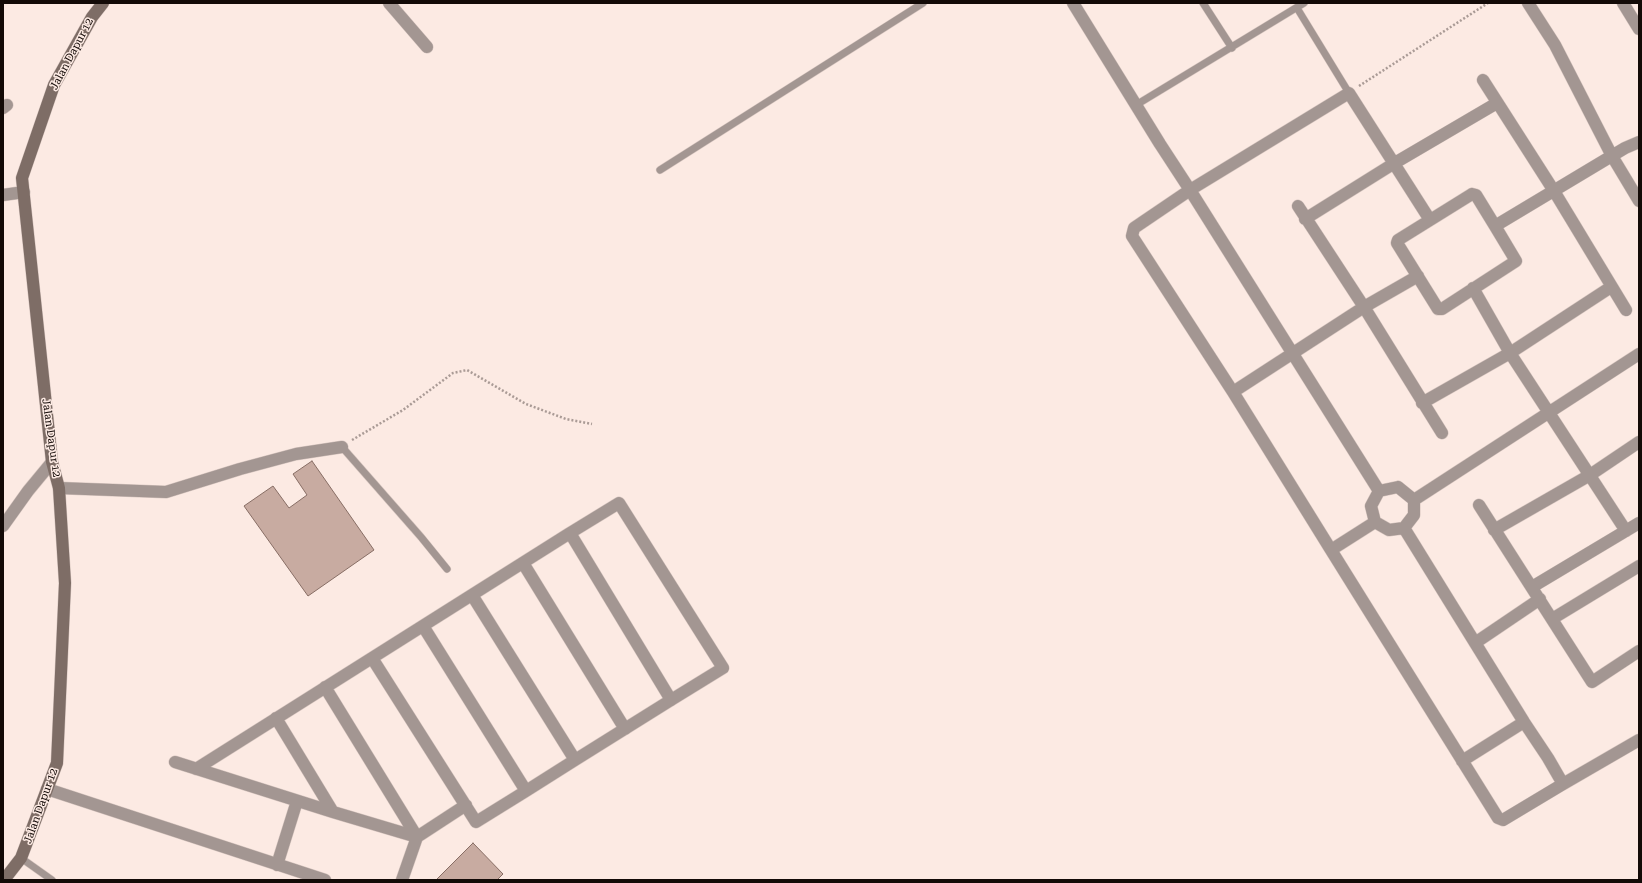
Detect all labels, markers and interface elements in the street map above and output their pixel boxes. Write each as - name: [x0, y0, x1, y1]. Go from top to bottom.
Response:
- street label: Jalan Dapur 12: [48, 16, 96, 92]
- street label: Jalan Dapur 12: [39, 398, 63, 478]
- street label: Jalan Dapur 12: [21, 766, 61, 846]

